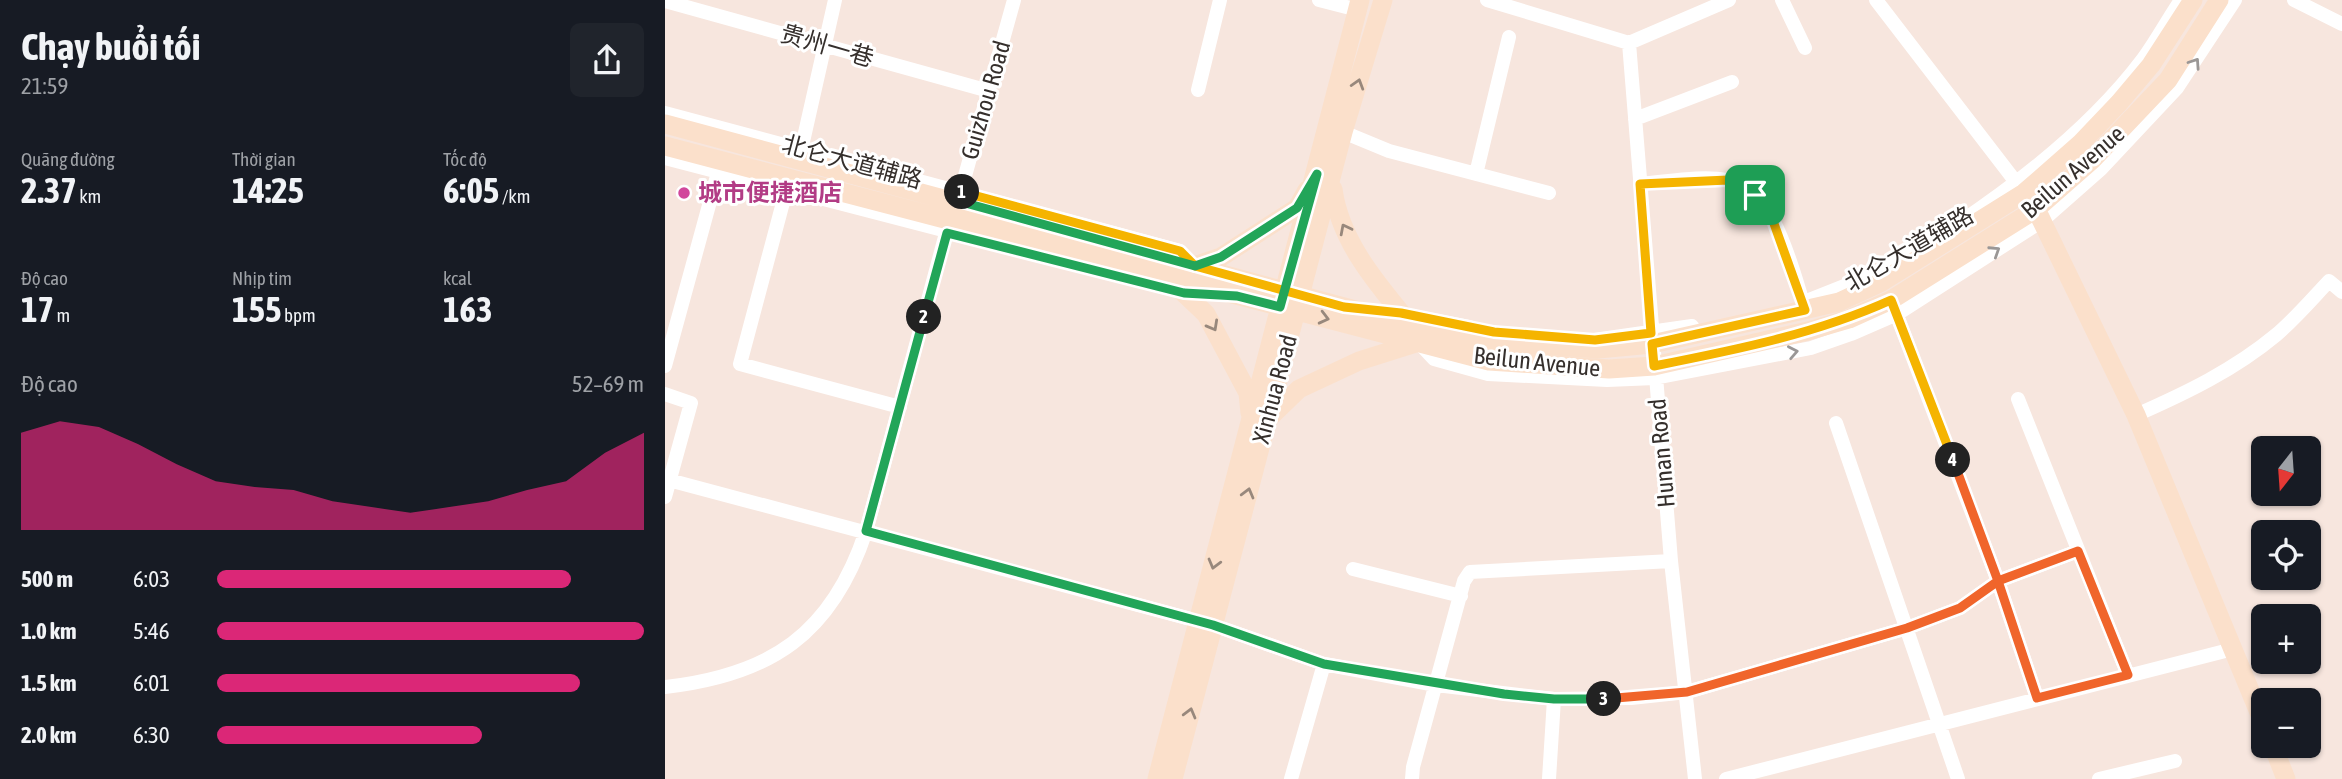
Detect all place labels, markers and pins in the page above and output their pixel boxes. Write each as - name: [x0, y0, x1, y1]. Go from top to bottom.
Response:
- pin: [1725, 165, 1785, 225]
- pin: 1: [945, 174, 979, 210]
- place label: 城市便捷酒店: [698, 179, 842, 206]
- marker: 城市便捷酒店: [676, 185, 692, 201]
- pin: 2: [907, 300, 941, 334]
- pin: 4: [1935, 442, 1971, 477]
- pin: 3: [1587, 682, 1621, 716]

